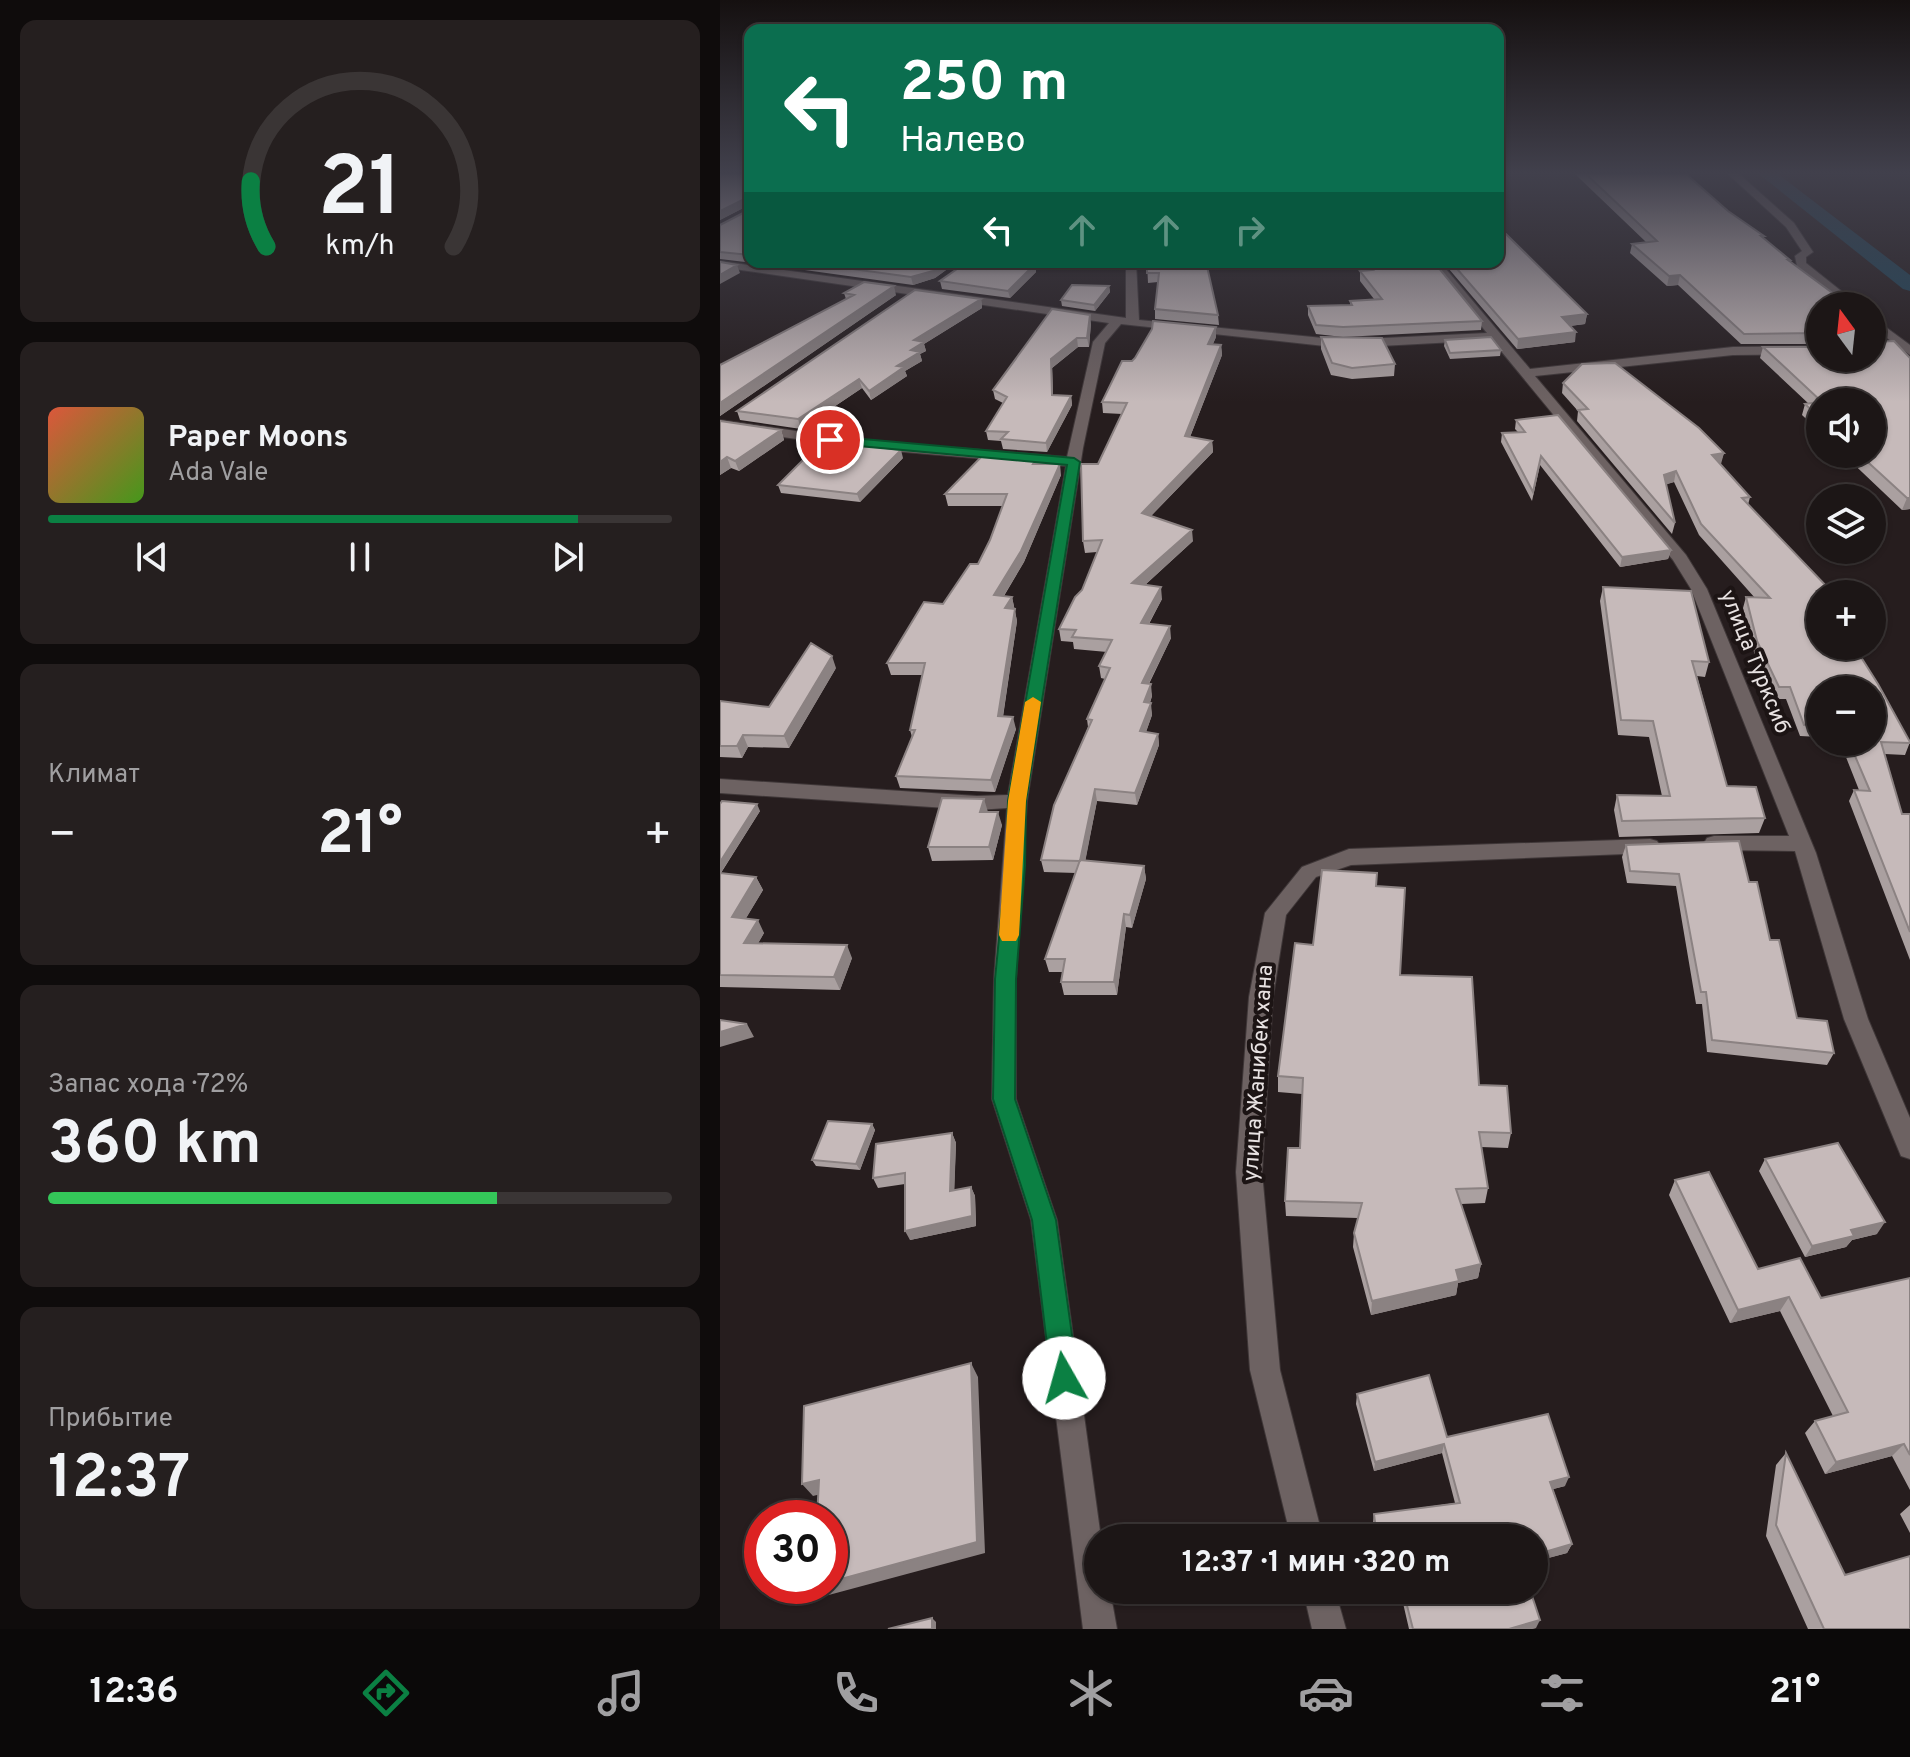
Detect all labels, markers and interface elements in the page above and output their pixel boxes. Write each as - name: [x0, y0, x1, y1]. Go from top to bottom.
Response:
- text: 250 m: [900, 50, 1068, 120]
- icon: left: [768, 56, 872, 160]
- text: Налево: [900, 119, 1026, 165]
- text: 21: [318, 139, 402, 244]
- icon: left: [976, 208, 1020, 252]
- icon: ahead: [1060, 208, 1104, 252]
- icon: ahead: [1144, 208, 1188, 252]
- icon: right: [1228, 208, 1272, 252]
- text: km/h: [325, 229, 395, 265]
- north arrow: [1806, 292, 1886, 372]
- map controls: [1806, 292, 1886, 756]
- button: sound: [1806, 388, 1886, 468]
- pin: [796, 406, 864, 474]
- icon: arrive: [808, 418, 852, 462]
- text: Paper Moons: [168, 420, 348, 457]
- text: Ada Vale: [168, 457, 268, 490]
- button: layers: [1806, 484, 1886, 564]
- icon: previous: [130, 535, 174, 579]
- icon: pause: [338, 535, 382, 579]
- icon: next: [546, 535, 590, 579]
- button: +: [1806, 580, 1886, 660]
- street label: улица Турксиб: [1713, 586, 1795, 738]
- button: −: [1806, 676, 1886, 756]
- text: Климат: [48, 759, 140, 792]
- text: 21°: [317, 799, 403, 875]
- text: −: [48, 809, 76, 865]
- text: +: [644, 809, 672, 865]
- street label: улица Жанибек хана: [1238, 964, 1280, 1182]
- text: Запас хода · 72%: [48, 1069, 248, 1102]
- text: 360 km: [48, 1109, 262, 1185]
- position arrow: [1022, 1336, 1106, 1420]
- text: Прибытие: [48, 1403, 173, 1436]
- text: 12:37: [48, 1443, 190, 1519]
- speed limit sign: 30: [744, 1500, 848, 1604]
- text: 12:37 · 1 мин · 320 m: [1182, 1545, 1450, 1582]
- icon: directions: [358, 1665, 414, 1721]
- icon: music: [593, 1665, 649, 1721]
- icon: phone: [828, 1665, 884, 1721]
- icon: climate: [1063, 1665, 1119, 1721]
- icon: car: [1298, 1665, 1354, 1721]
- icon: filters: [1534, 1665, 1590, 1721]
- text: 12:36: [90, 1670, 178, 1716]
- text: 21°: [1769, 1670, 1820, 1716]

